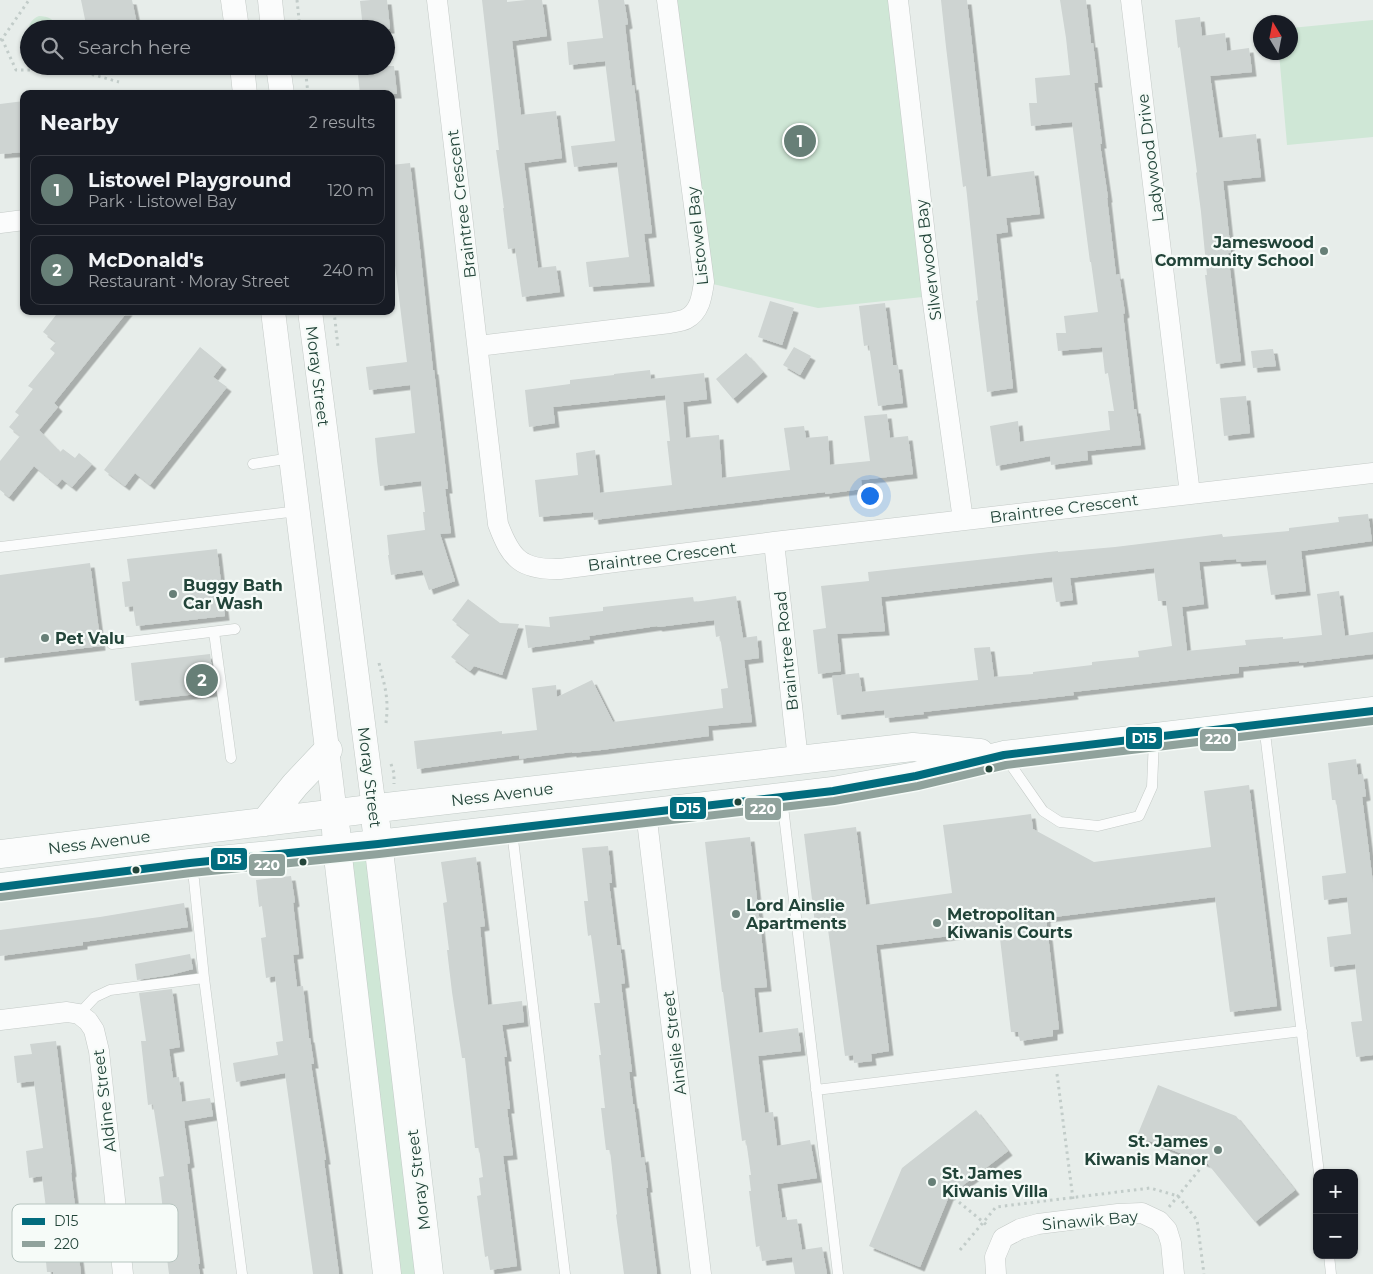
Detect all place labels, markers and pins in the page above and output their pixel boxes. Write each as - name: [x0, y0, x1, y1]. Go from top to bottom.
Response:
- pin: 1: [784, 122, 816, 160]
- place label: Jameswood Community School: [1155, 233, 1314, 270]
- marker: Jameswood Community School: [1318, 245, 1330, 257]
- place label: Buggy Bath Car Wash: [183, 576, 283, 613]
- marker: Buggy Bath Car Wash: [167, 588, 179, 600]
- place label: Pet Valu: [55, 629, 125, 648]
- marker: Pet Valu: [39, 632, 51, 644]
- pin: 2: [186, 661, 218, 699]
- unlabelled marker: [984, 764, 994, 774]
- unlabelled marker: [733, 797, 743, 807]
- unlabelled marker: [298, 857, 308, 867]
- unlabelled marker: [131, 865, 141, 875]
- place label: Lord Ainslie Apartments: [745, 896, 847, 933]
- place label: Metropolitan Kiwanis Courts: [947, 905, 1073, 942]
- marker: Lord Ainslie Apartments: [730, 908, 742, 920]
- marker: Metropolitan Kiwanis Courts: [931, 917, 943, 929]
- place label: St. James Kiwanis Manor: [1084, 1132, 1208, 1169]
- marker: St. James Kiwanis Manor: [1212, 1144, 1224, 1156]
- place label: St. James Kiwanis Villa: [942, 1164, 1048, 1201]
- marker: St. James Kiwanis Villa: [926, 1176, 938, 1188]

